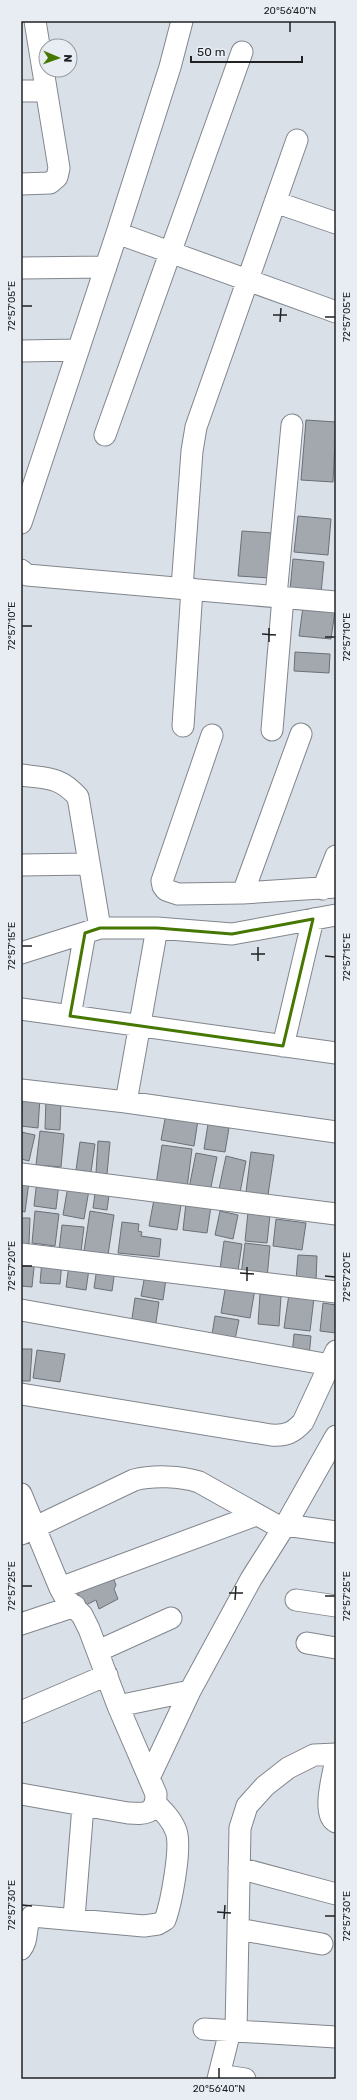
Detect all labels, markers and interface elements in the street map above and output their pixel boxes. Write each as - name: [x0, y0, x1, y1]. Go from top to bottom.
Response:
- text: 20°56'40"N: [264, 5, 316, 17]
- north arrow: [38, 38, 78, 78]
- scale bar: [191, 38, 302, 64]
- text: 50 m: [197, 45, 225, 59]
- text: N: [61, 54, 74, 63]
- text: 72°57'05"E: [6, 281, 18, 331]
- text: 72°57'05"E: [341, 292, 353, 342]
- text: 72°57'10"E: [6, 602, 18, 650]
- text: 72°57'10"E: [341, 613, 353, 661]
- text: 72°57'15"E: [6, 922, 18, 970]
- text: 72°57'15"E: [341, 933, 353, 981]
- text: 72°57'20"E: [6, 1241, 18, 1291]
- text: 72°57'20"E: [341, 1252, 353, 1302]
- text: 72°57'25"E: [6, 1561, 18, 1611]
- text: 72°57'25"E: [341, 1571, 353, 1621]
- text: 72°57'30"E: [6, 1880, 18, 1930]
- text: 72°57'30"E: [341, 1891, 353, 1941]
- text: 20°56'40"N: [193, 2083, 245, 2095]

